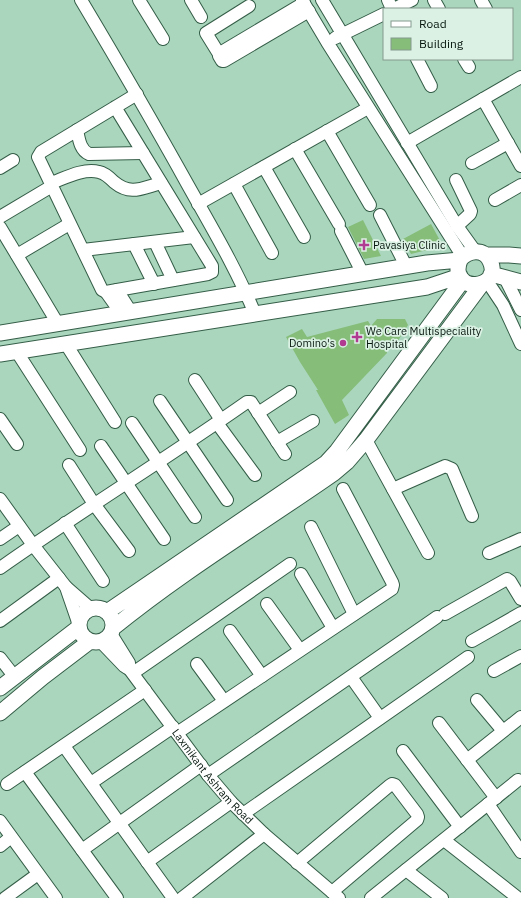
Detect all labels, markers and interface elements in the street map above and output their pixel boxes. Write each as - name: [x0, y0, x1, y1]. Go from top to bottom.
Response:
- legend: [383, 8, 513, 60]
- text: Road: [419, 16, 447, 31]
- text: Building: [419, 36, 464, 51]
- place label: Pavasiya Clinic: [373, 238, 446, 252]
- marker: Pavasiya Clinic: [358, 239, 370, 251]
- place label: We Care Multispeciality Hospital: [366, 324, 482, 351]
- marker: We Care Multispeciality Hospital: [351, 331, 363, 343]
- place label: Domino's: [289, 336, 335, 350]
- marker: Domino's: [338, 338, 348, 348]
- street label: Laxmikant Ashram Road: [169, 726, 256, 827]

